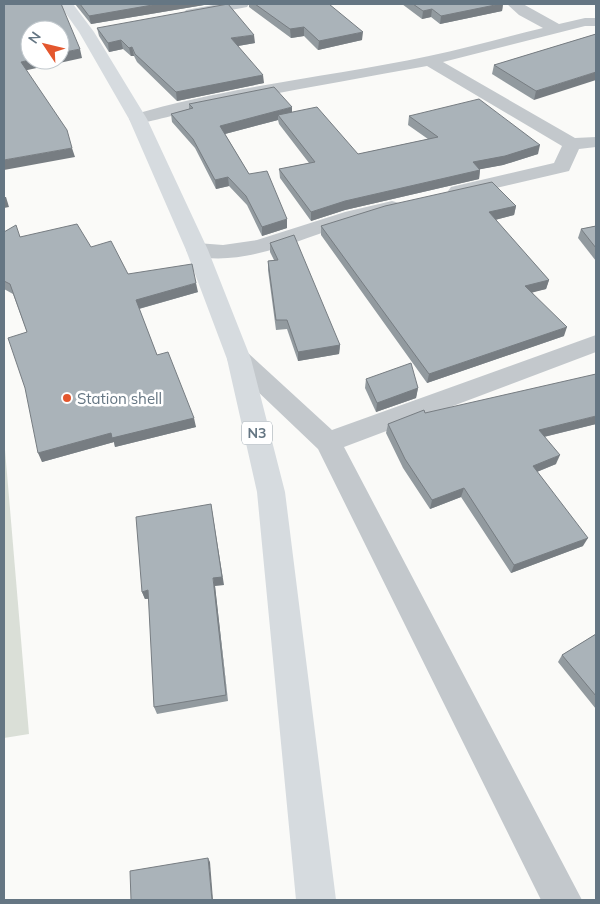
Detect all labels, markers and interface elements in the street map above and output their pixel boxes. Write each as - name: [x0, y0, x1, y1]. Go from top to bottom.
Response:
- north arrow: [20, 20, 70, 70]
- text: N: [24, 28, 45, 47]
- place label: Station shell: [77, 389, 162, 408]
- marker: Station shell: [61, 392, 73, 404]
- road number: N3: [242, 422, 272, 444]

